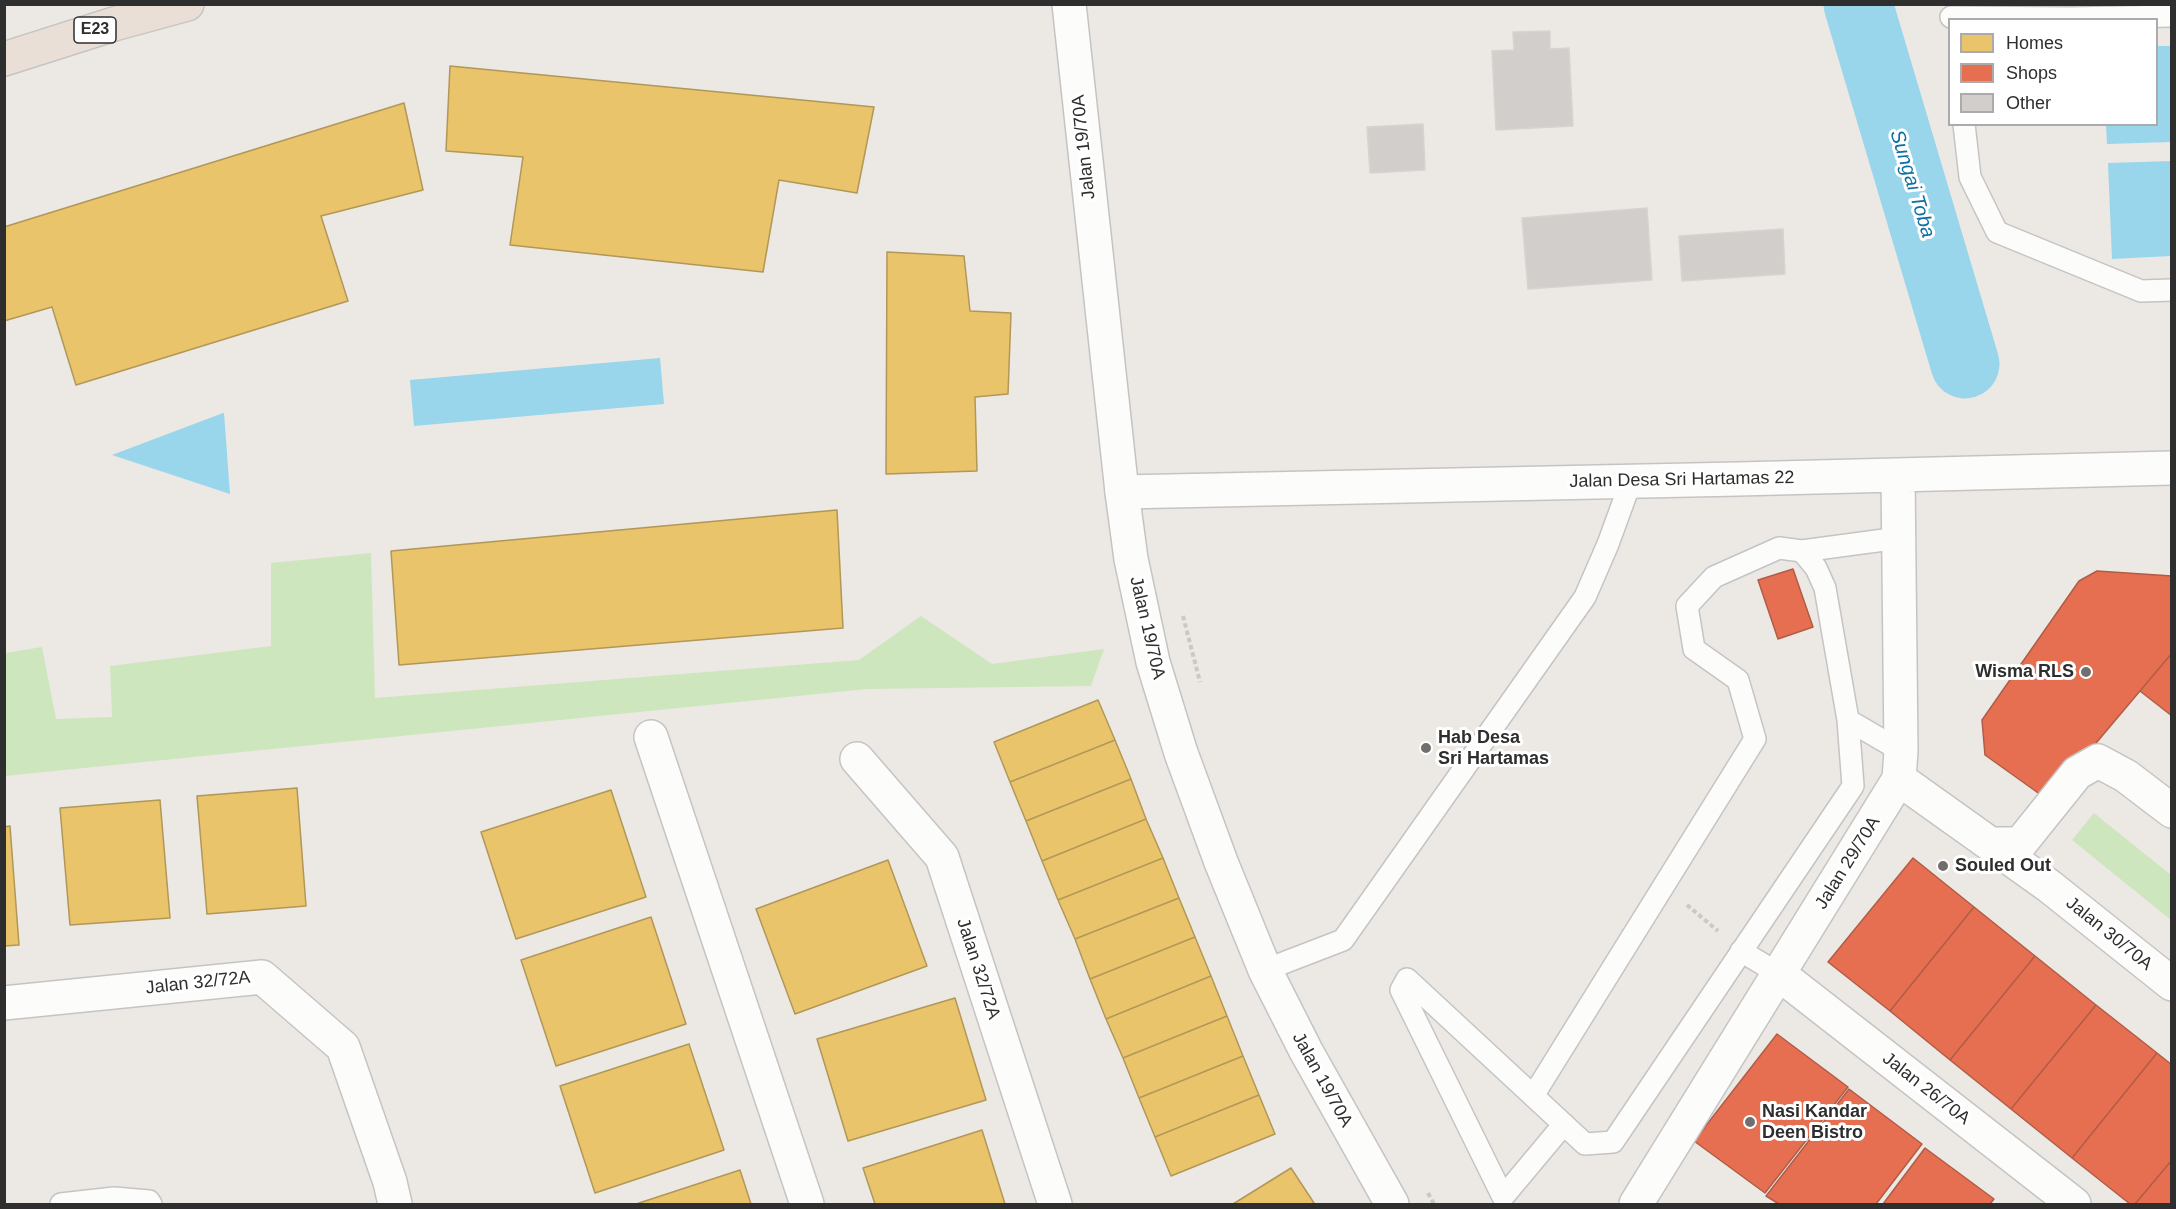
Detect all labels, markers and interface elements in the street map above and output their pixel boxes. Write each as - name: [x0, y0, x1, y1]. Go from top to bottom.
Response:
- road number: E23: [74, 17, 116, 43]
- legend: [1948, 18, 2158, 126]
- text: Homes: [2006, 33, 2063, 53]
- text: Shops: [2006, 63, 2057, 83]
- text: Other: [2006, 93, 2051, 113]
- street label: Jalan 19/70A: [1068, 94, 1100, 200]
- water label: Sungai Toba: [1884, 127, 1940, 241]
- street label: Jalan Desa Sri Hartamas 22: [1569, 467, 1795, 493]
- street label: Jalan 19/70A: [1125, 574, 1169, 682]
- place label: Wisma RLS: [1975, 661, 2074, 683]
- marker: Wisma RLS: [2079, 665, 2093, 679]
- place label: Hab Desa Sri Hartamas: [1438, 727, 1549, 770]
- marker: Hab Desa Sri Hartamas: [1419, 741, 1433, 755]
- street label: Jalan 29/70A: [1811, 813, 1885, 913]
- place label: Souled Out: [1955, 855, 2051, 877]
- marker: Souled Out: [1936, 859, 1950, 873]
- street label: Jalan 30/70A: [2061, 893, 2157, 975]
- street label: Jalan 32/72A: [951, 916, 1005, 1022]
- street label: Jalan 32/72A: [145, 967, 251, 999]
- street label: Jalan 19/70A: [1287, 1029, 1357, 1131]
- street label: Jalan 26/70A: [1878, 1048, 1974, 1130]
- place label: Nasi Kandar Deen Bistro: [1762, 1101, 1867, 1144]
- marker: Nasi Kandar Deen Bistro: [1743, 1115, 1757, 1129]

